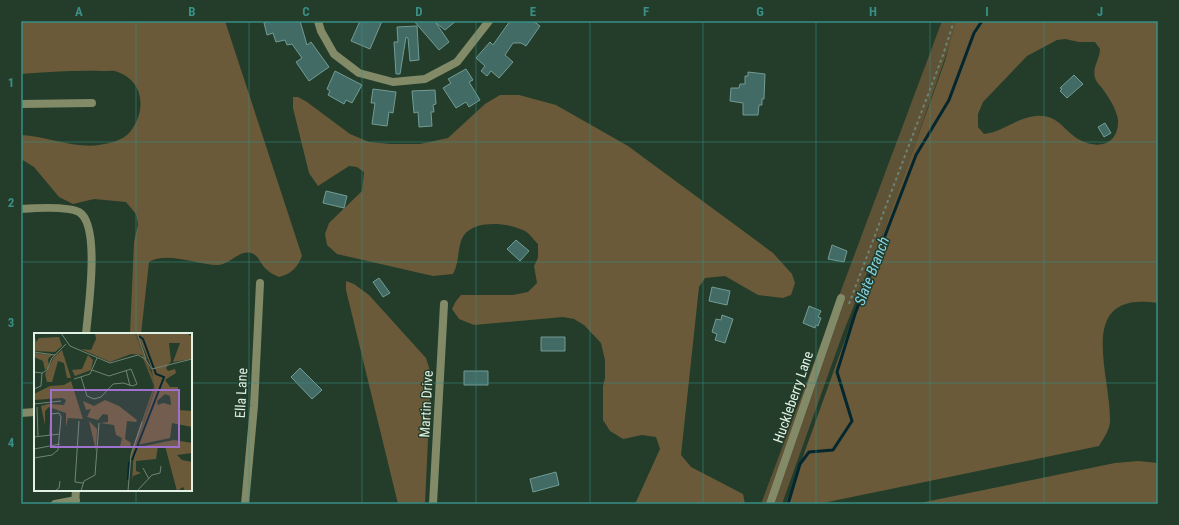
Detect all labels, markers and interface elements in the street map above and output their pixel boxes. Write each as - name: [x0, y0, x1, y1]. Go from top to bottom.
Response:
- text: A: [75, 4, 83, 19]
- text: B: [188, 4, 196, 19]
- text: C: [302, 4, 310, 19]
- text: D: [415, 4, 423, 19]
- text: E: [530, 4, 537, 19]
- text: F: [643, 4, 649, 19]
- text: G: [756, 4, 764, 19]
- text: H: [869, 4, 877, 19]
- text: I: [985, 4, 989, 19]
- text: J: [1097, 4, 1103, 19]
- text: 1: [8, 75, 14, 90]
- text: 2: [8, 195, 15, 210]
- water label: Slate Branch: [851, 234, 893, 308]
- text: 3: [8, 315, 14, 330]
- inset map: [34, 333, 192, 491]
- street label: Huckleberry Lane: [770, 349, 816, 445]
- street label: Ella Lane: [232, 367, 250, 418]
- street label: Martin Drive: [416, 370, 436, 438]
- text: 4: [8, 435, 15, 450]

